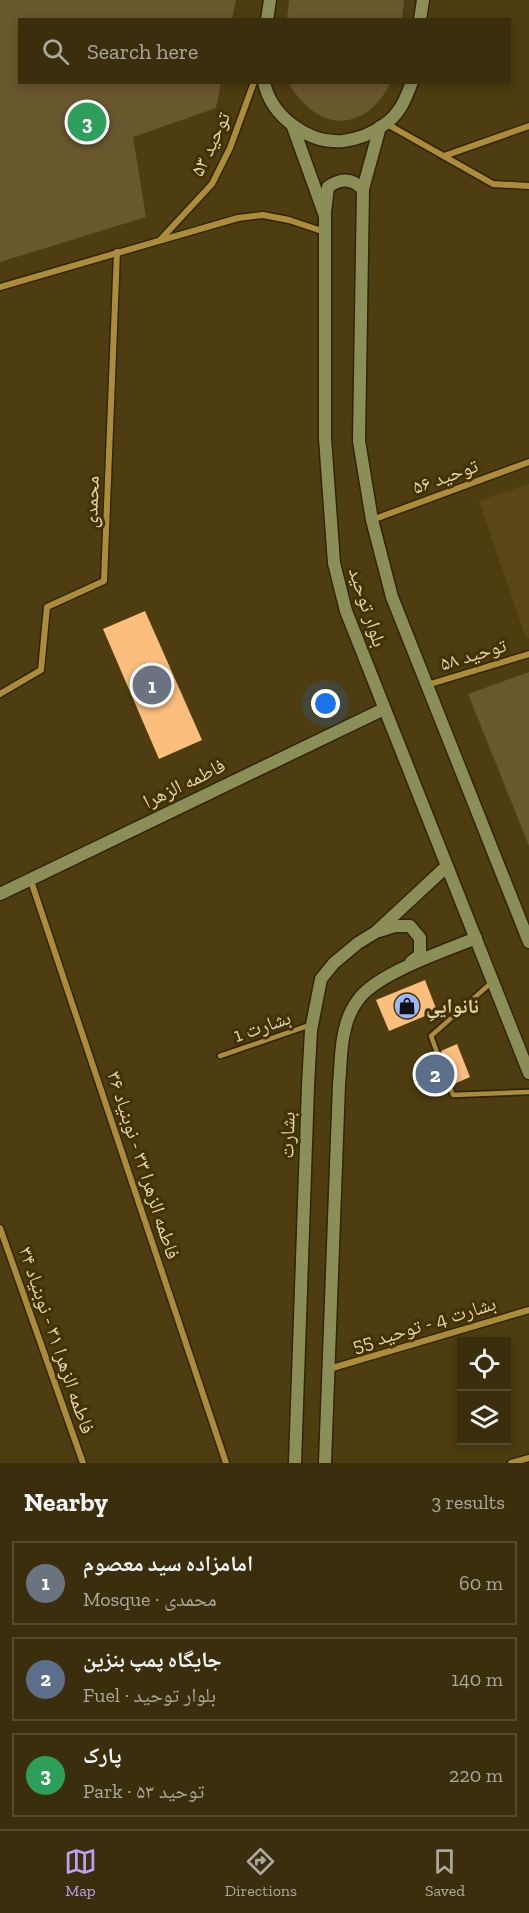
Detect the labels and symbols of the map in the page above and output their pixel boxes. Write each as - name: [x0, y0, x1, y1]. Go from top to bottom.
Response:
- pin: 3: [68, 100, 106, 144]
- street label: توحید ۵۳: [185, 108, 235, 180]
- street label: توحید ۵۶: [409, 453, 481, 499]
- street label: محمدی: [78, 475, 104, 529]
- street label: بلوار توحید: [344, 564, 392, 650]
- street label: توحید ۵۸: [437, 633, 509, 675]
- pin: 1: [132, 662, 172, 708]
- your location: [311, 689, 340, 718]
- street label: فاطمه الزهرا: [139, 753, 229, 813]
- shop icon: نانواییِ: [392, 991, 422, 1021]
- place label: نانواییِ: [426, 994, 479, 1023]
- street label: بشارت 1: [230, 1005, 294, 1047]
- pin: 2: [416, 1052, 454, 1096]
- street label: فاطمه الزهرا ۳۳ - نوبنیاد ۳۶: [102, 1068, 186, 1262]
- street label: بشارت: [274, 1111, 300, 1159]
- street label: فاطمه الزهرا ۳۱ - نوبنیاد ۳۴: [14, 1243, 100, 1437]
- street label: بشارت 4 - توحید 55: [349, 1291, 499, 1357]

